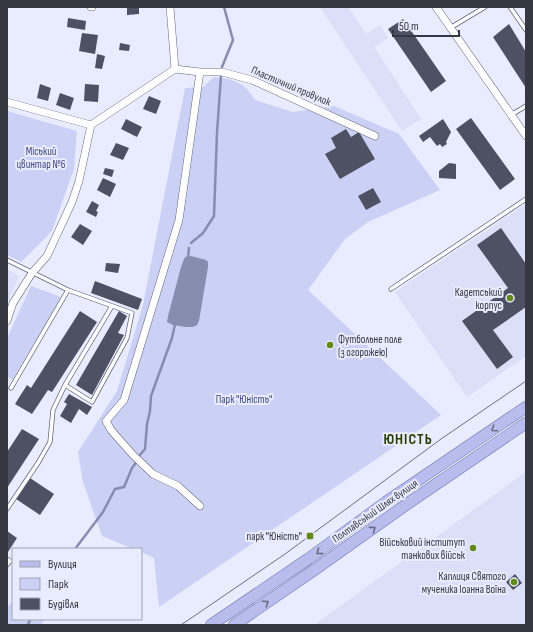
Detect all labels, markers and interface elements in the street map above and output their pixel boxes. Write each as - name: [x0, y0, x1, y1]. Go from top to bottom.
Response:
- scale bar: [393, 12, 459, 38]
- text: 50 m: [399, 19, 419, 34]
- street label: Пластичний провулок: [249, 63, 333, 109]
- park label: Міський цвинтар №6: [16, 145, 66, 171]
- place label: Кадетський корпус: [455, 286, 502, 312]
- marker: Кадетський корпус: [505, 293, 515, 303]
- place label: Футбольне поле (з огорожею): [338, 333, 402, 359]
- marker: Футбольне поле (з огорожею): [325, 340, 335, 350]
- park label: Парк "Юність": [216, 393, 272, 406]
- one-way arrow: [491, 424, 498, 432]
- district label: ЮНІСТЬ: [383, 430, 433, 449]
- street label: Полтавський Шлях вулиця: [330, 477, 420, 545]
- one-way arrow: [368, 527, 375, 534]
- place label: парк "Юність": [246, 530, 302, 543]
- marker: парк "Юність": [305, 531, 315, 541]
- place label: Військовий інститут танкових військ: [380, 536, 466, 562]
- marker: Військовий інститут танкових військ: [468, 543, 478, 553]
- one-way arrow: [316, 547, 323, 554]
- legend: [12, 548, 142, 620]
- text: Вулиця: [48, 557, 77, 572]
- place label: Каплиця Святого мученика Іоанна Воїна: [422, 570, 506, 596]
- text: Парк: [48, 577, 69, 592]
- marker: Каплиця Святого мученика Іоанна Воїна: [509, 577, 519, 587]
- text: Будівля: [48, 597, 79, 612]
- one-way arrow: [262, 600, 269, 608]

